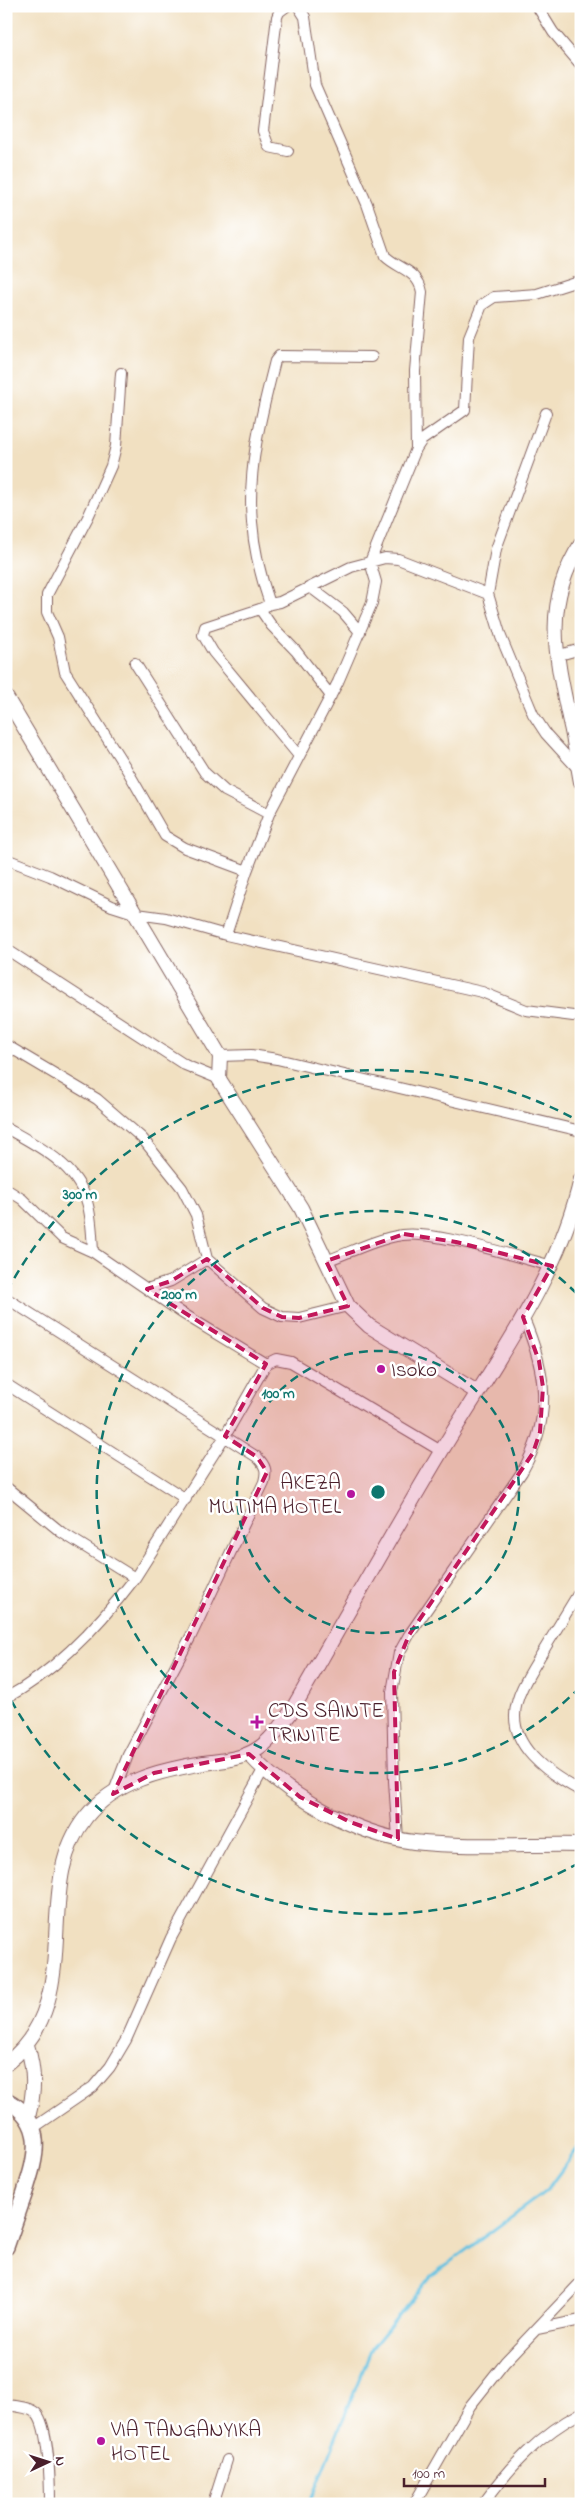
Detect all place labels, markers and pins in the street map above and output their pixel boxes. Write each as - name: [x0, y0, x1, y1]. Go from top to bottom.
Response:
- place label: Isoko: [391, 1356, 437, 1386]
- marker: Isoko: [375, 1363, 387, 1375]
- place label: AKEZA MUTIMA HOTEL: [209, 1469, 341, 1523]
- centre of rings: [369, 1483, 387, 1501]
- marker: AKEZA MUTIMA HOTEL: [345, 1488, 357, 1500]
- place label: CDS SAINTE TRINITE: [268, 1697, 384, 1751]
- marker: CDS SAINTE TRINITE: [250, 1715, 264, 1729]
- place label: VIA TANGANYIKA HOTEL: [110, 2416, 261, 2470]
- marker: VIA TANGANYIKA HOTEL: [95, 2435, 107, 2447]

